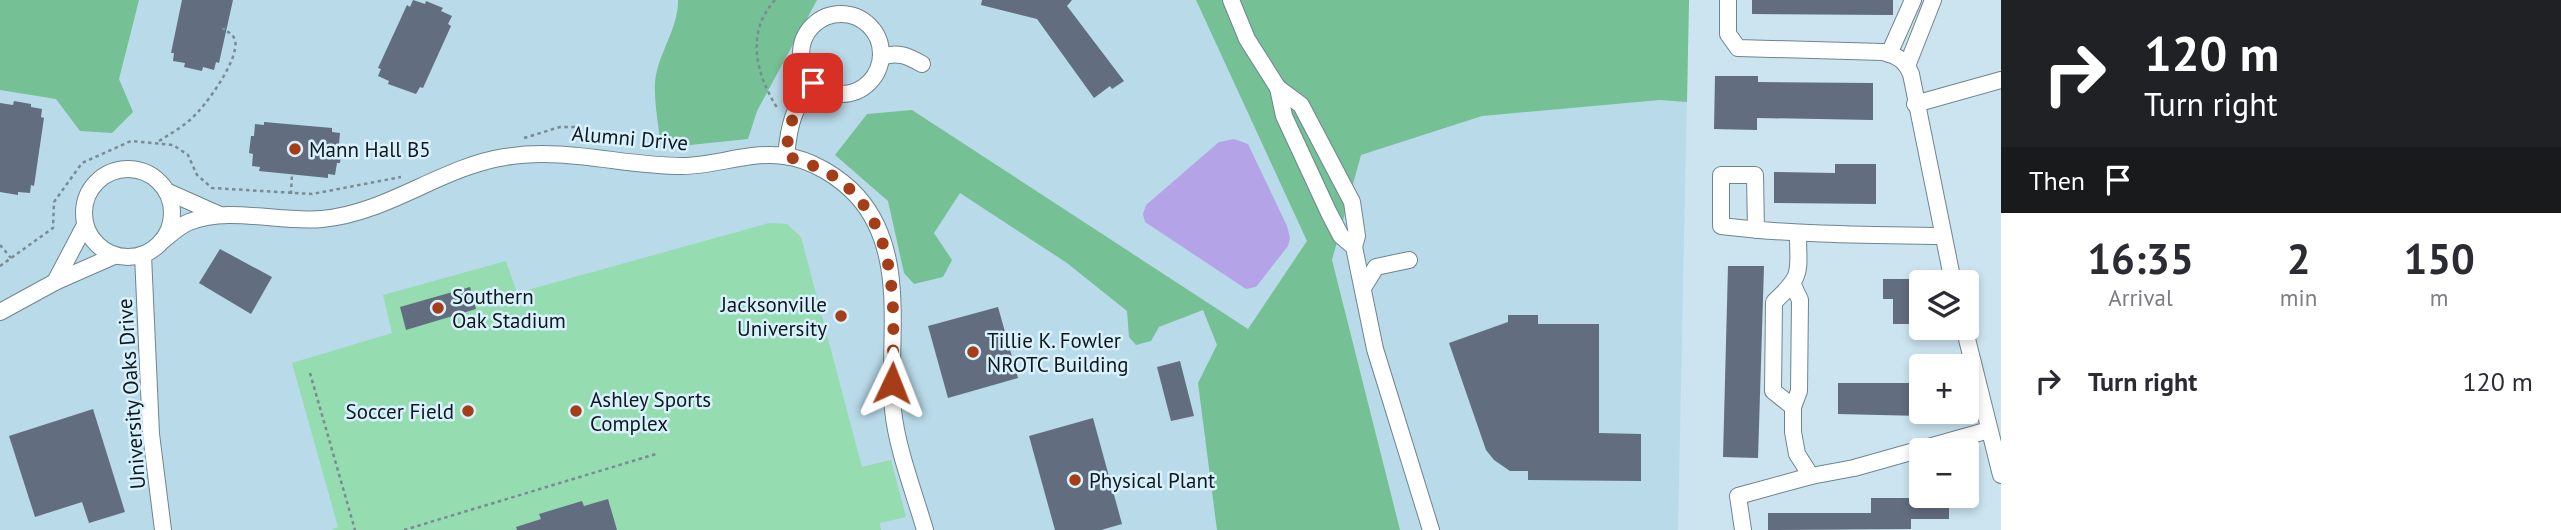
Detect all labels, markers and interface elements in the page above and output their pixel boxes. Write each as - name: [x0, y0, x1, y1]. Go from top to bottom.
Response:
- text: 120 m: [2144, 21, 2279, 85]
- icon: right: [2029, 28, 2120, 119]
- pin: [783, 53, 843, 113]
- icon: arrive: [794, 64, 832, 102]
- text: Turn right: [2144, 83, 2278, 125]
- street label: Alumni Drive: [571, 119, 689, 157]
- place label: Mann Hall B5: [309, 136, 431, 163]
- marker: Mann Hall B5: [287, 141, 303, 157]
- icon: arrive: [2099, 161, 2137, 199]
- text: Then: [2029, 164, 2085, 197]
- text: 16:35: [2087, 231, 2194, 286]
- text: 2: [2287, 231, 2310, 286]
- text: 150: [2403, 231, 2475, 286]
- map controls: [1909, 270, 1979, 508]
- button: layers: [1909, 270, 1979, 340]
- place label: Southern Oak Stadium: [452, 283, 566, 334]
- text: Arrival: [2108, 283, 2173, 312]
- text: min: [2280, 283, 2317, 312]
- text: m: [2430, 283, 2448, 312]
- place label: Jacksonville University: [720, 291, 827, 342]
- street label: University Oaks Drive: [111, 298, 151, 490]
- marker: Southern Oak Stadium: [430, 300, 446, 316]
- marker: Jacksonville University: [833, 308, 849, 324]
- place label: Tillie K. Fowler NROTC Building: [987, 327, 1129, 378]
- marker: Tillie K. Fowler NROTC Building: [965, 344, 981, 360]
- position arrow: [855, 346, 929, 420]
- button: +: [1909, 354, 1979, 424]
- icon: right: [2029, 362, 2067, 400]
- text: Turn right: [2088, 365, 2197, 398]
- text: 120 m: [2462, 365, 2533, 398]
- place label: Ashley Sports Complex: [590, 386, 711, 437]
- place label: Soccer Field: [346, 398, 454, 425]
- marker: Soccer Field: [460, 403, 476, 419]
- marker: Ashley Sports Complex: [568, 403, 584, 419]
- button: −: [1909, 438, 1979, 508]
- place label: Physical Plant: [1089, 467, 1215, 494]
- marker: Physical Plant: [1067, 472, 1083, 488]

